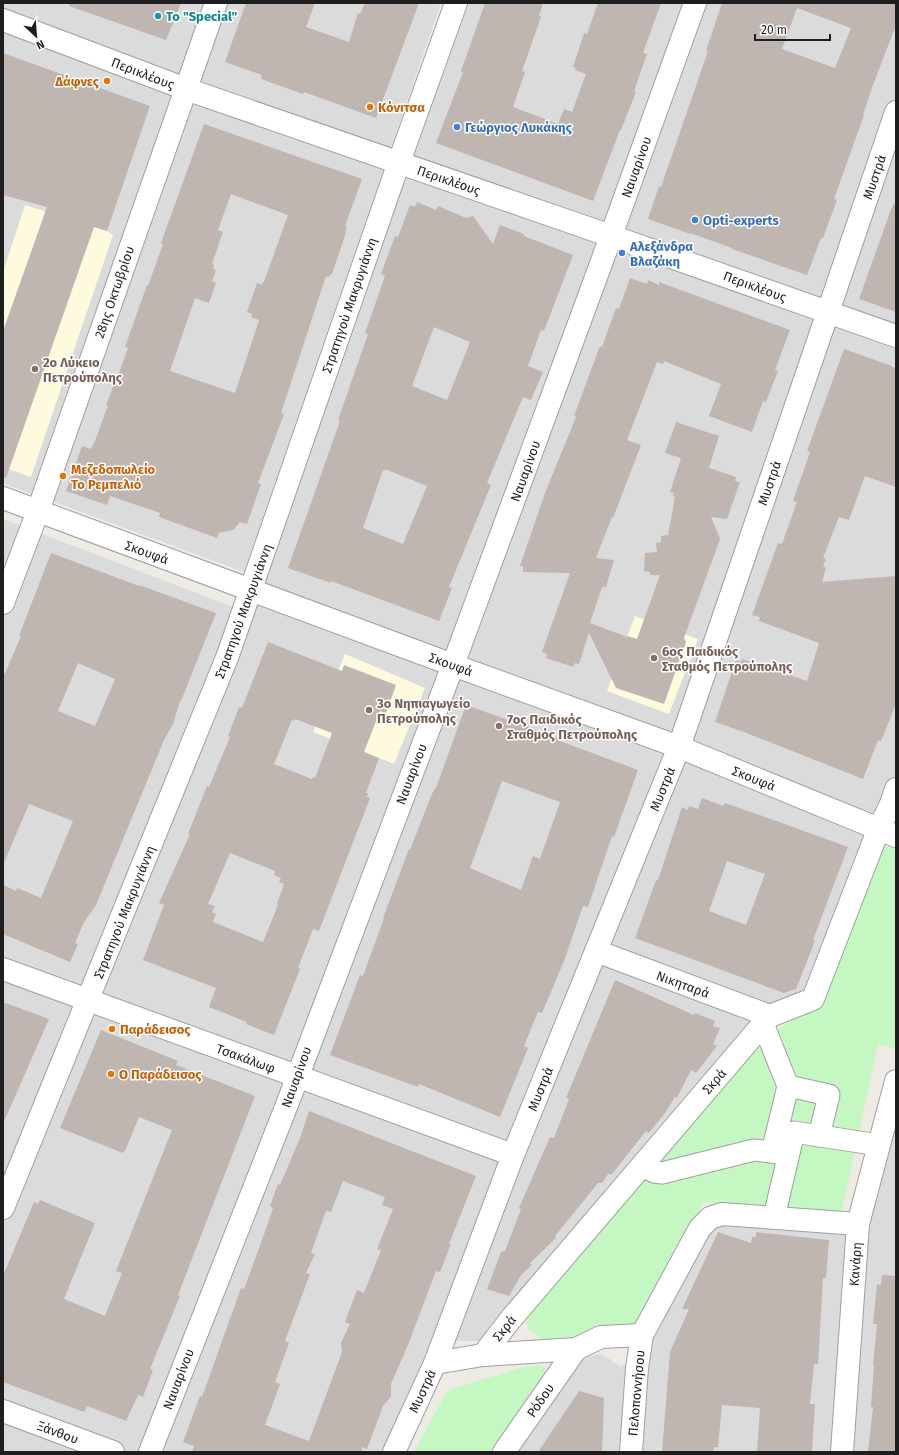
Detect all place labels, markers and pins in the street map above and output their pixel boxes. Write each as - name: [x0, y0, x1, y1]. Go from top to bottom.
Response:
- place label: Το "Special": [166, 9, 238, 24]
- marker: Το "Special": [153, 11, 163, 21]
- place label: Δάφνες: [54, 74, 100, 89]
- marker: Δάφνες: [102, 76, 112, 86]
- place label: Κόνιτσα: [378, 100, 425, 115]
- marker: Κόνιτσα: [365, 102, 375, 112]
- place label: Γεώργιος Λυκάκης: [465, 120, 573, 135]
- marker: Γεώργιος Λυκάκης: [452, 122, 462, 132]
- place label: Opti-experts: [703, 213, 780, 228]
- marker: Opti-experts: [690, 215, 700, 225]
- place label: Αλεξάνδρα Βλαζάκη: [629, 239, 693, 269]
- marker: Αλεξάνδρα Βλαζάκη: [617, 248, 627, 258]
- place label: 2ο Λύκειο Πετρούπολης: [43, 355, 123, 385]
- marker: 2ο Λύκειο Πετρούπολης: [30, 364, 40, 374]
- place label: Μεζεδοπωλείο Το Ρεμπελιό: [71, 462, 156, 492]
- marker: Μεζεδοπωλείο Το Ρεμπελιό: [58, 471, 68, 481]
- place label: 6ος Παιδικός Σταθμός Πετρούπολης: [662, 644, 793, 674]
- marker: 6ος Παιδικός Σταθμός Πετρούπολης: [649, 653, 659, 663]
- place label: 3ο Νηπιαγωγείο Πετρούπολης: [376, 696, 471, 726]
- marker: 3ο Νηπιαγωγείο Πετρούπολης: [364, 705, 374, 715]
- place label: 7ος Παιδικός Σταθμός Πετρούπολης: [507, 712, 638, 742]
- marker: 7ος Παιδικός Σταθμός Πετρούπολης: [494, 721, 504, 731]
- place label: Παράδεισος: [120, 1022, 191, 1037]
- marker: Παράδεισος: [107, 1024, 117, 1034]
- place label: Ο Παράδεισος: [119, 1067, 202, 1082]
- marker: Ο Παράδεισος: [106, 1069, 116, 1079]

